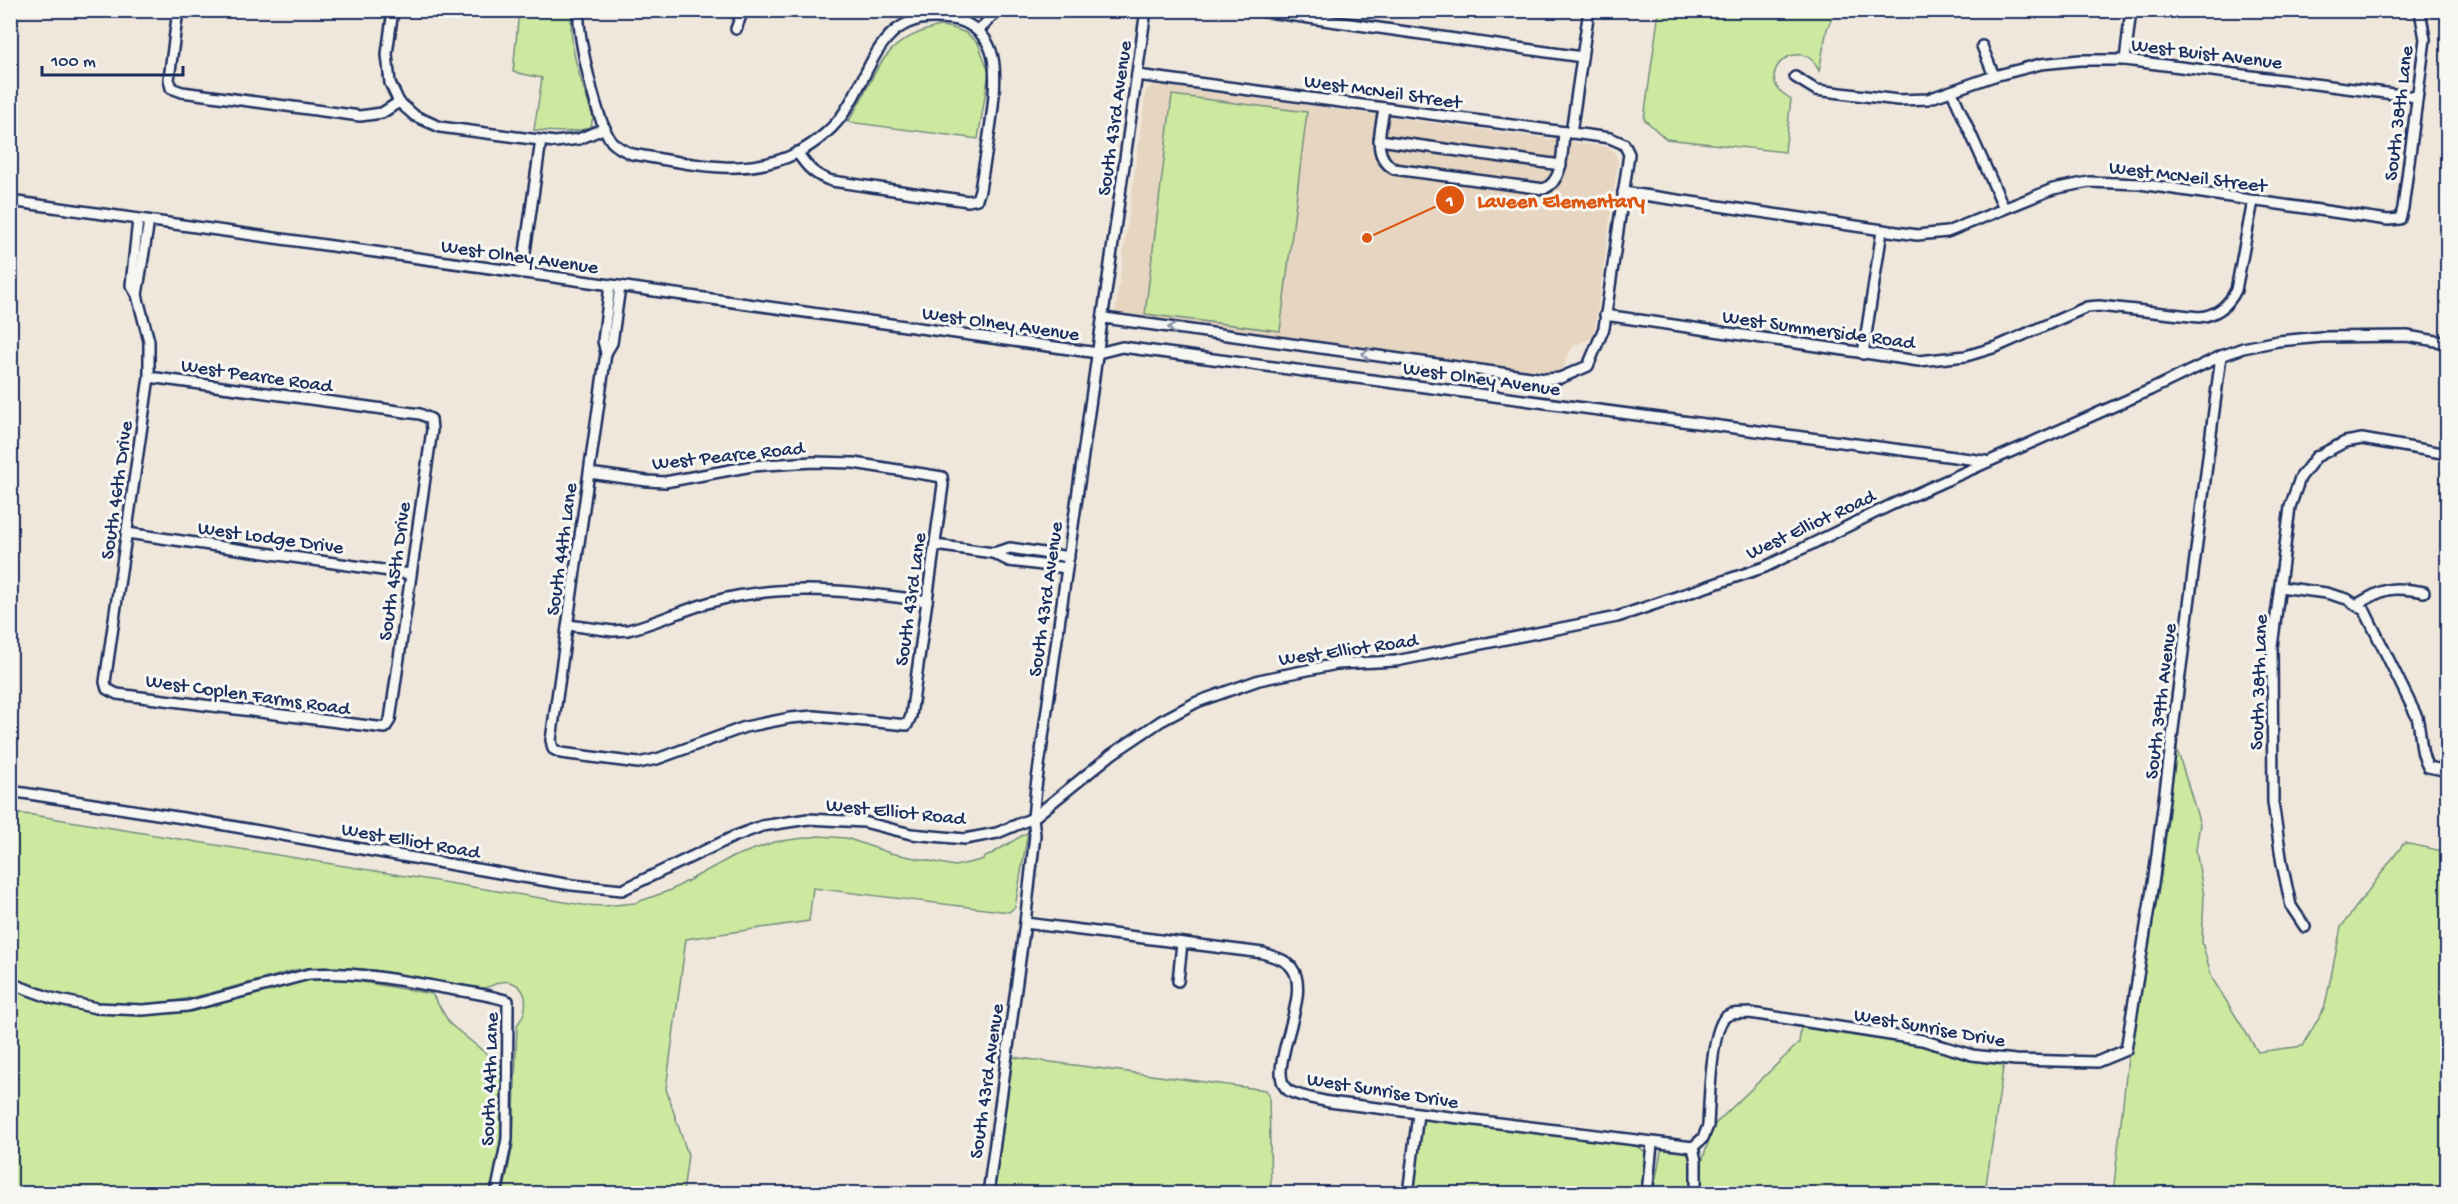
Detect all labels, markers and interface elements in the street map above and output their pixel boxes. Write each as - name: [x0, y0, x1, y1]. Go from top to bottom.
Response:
- street label: West Buist Avenue: [2130, 35, 2284, 76]
- scale bar: [42, 39, 183, 77]
- street label: South 43rd Avenue: [1094, 39, 1139, 197]
- street label: South 38th Lane: [2381, 44, 2420, 182]
- text: 100 m: [50, 52, 96, 73]
- street label: West McNeil Street: [1302, 71, 1464, 116]
- street label: West McNeil Street: [2108, 157, 2269, 200]
- callout: Laveen Elementary: [1435, 180, 1657, 219]
- text: Laveen Elementary: [1477, 191, 1645, 216]
- text: 1: [1445, 192, 1454, 213]
- street label: West Olney Avenue: [439, 236, 600, 281]
- street label: West Olney Avenue: [920, 303, 1081, 348]
- street label: West Summerside Road: [1721, 307, 1919, 357]
- one-way arrow: [1168, 322, 1177, 334]
- one-way arrow: [1361, 349, 1370, 361]
- street label: West Pearce Road: [179, 355, 336, 400]
- street label: West Olney Avenue: [1401, 358, 1562, 403]
- street label: South 46th Drive: [97, 419, 140, 561]
- street label: West Pearce Road: [651, 438, 808, 477]
- street label: South 44th Lane: [543, 481, 584, 617]
- street label: West Elliot Road: [1743, 485, 1882, 566]
- street label: South 45th Drive: [375, 500, 418, 642]
- street label: West Lodge Drive: [196, 518, 346, 561]
- street label: South 43rd Avenue: [1025, 520, 1070, 678]
- street label: South 43rd Lane: [892, 531, 933, 668]
- street label: South 38th Lane: [2247, 613, 2274, 750]
- street label: South 39th Avenue: [2142, 621, 2184, 781]
- street label: West Elliot Road: [1277, 630, 1422, 673]
- street label: West Coplen Farms Road: [144, 671, 353, 723]
- street label: West Elliot Road: [825, 795, 969, 832]
- street label: West Elliot Road: [339, 819, 484, 866]
- street label: South 43rd Avenue: [966, 1002, 1011, 1160]
- street label: West Sunrise Drive: [1852, 1005, 2007, 1054]
- street label: South 44th Lane: [478, 1011, 505, 1146]
- street label: West Sunrise Drive: [1305, 1069, 1461, 1116]

